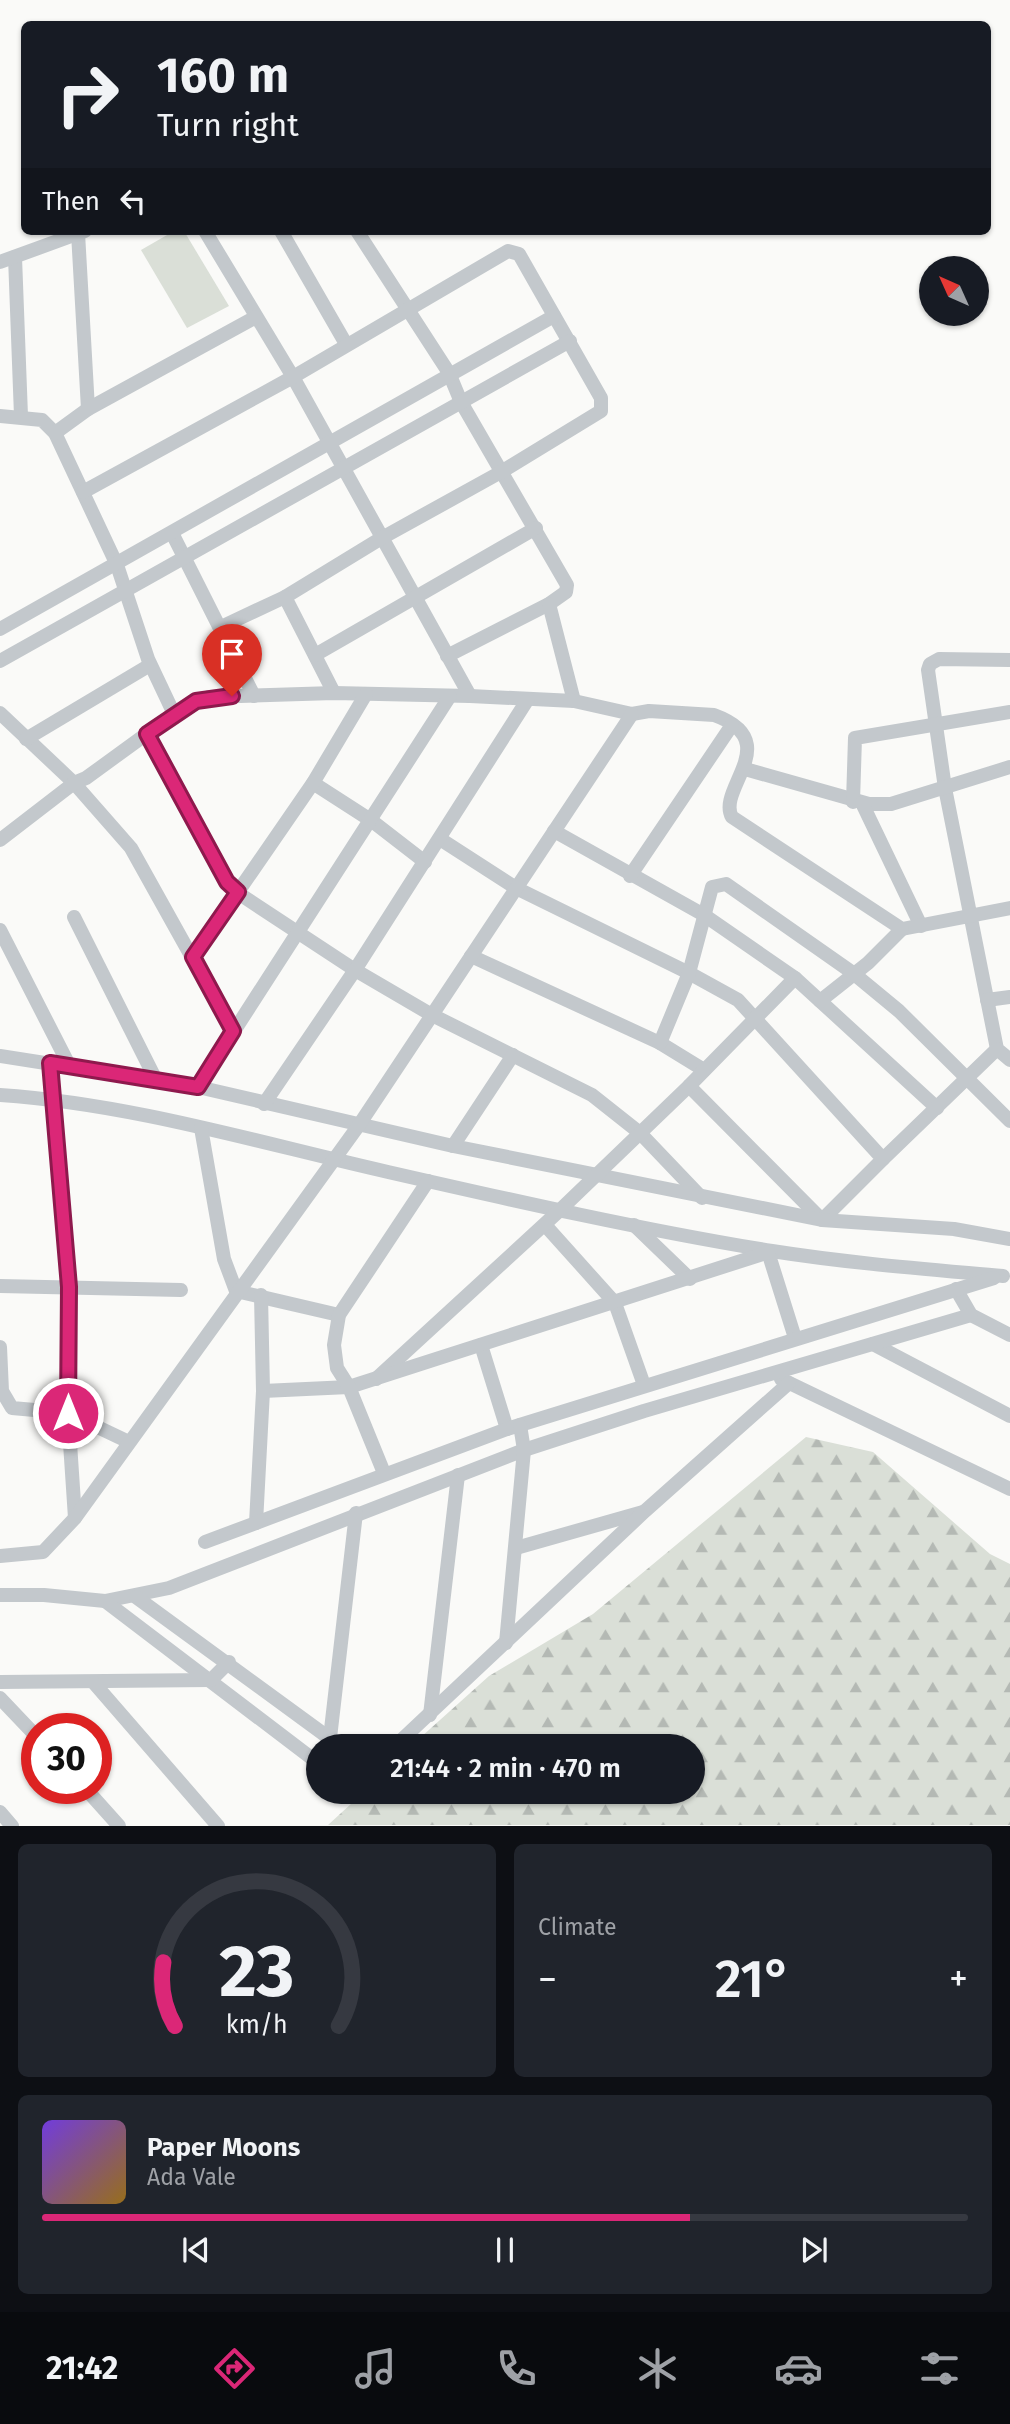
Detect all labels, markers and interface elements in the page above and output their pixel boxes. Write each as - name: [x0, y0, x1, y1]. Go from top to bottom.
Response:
- text: 160 m: [157, 46, 289, 105]
- icon: right: [42, 49, 133, 140]
- text: Turn right: [157, 106, 299, 144]
- icon: left: [114, 182, 152, 220]
- text: Then: [42, 186, 100, 217]
- north arrow: [919, 256, 989, 326]
- map controls: [919, 256, 989, 326]
- pin: [202, 624, 262, 696]
- icon: arrive: [213, 635, 251, 673]
- position arrow: [31, 1376, 105, 1450]
- speed limit sign: 30: [21, 1713, 112, 1804]
- text: 21:44 · 2 min · 470 m: [390, 1753, 621, 1784]
- text: Climate: [538, 1913, 617, 1941]
- text: 23: [219, 1929, 295, 2016]
- text: 21°: [715, 1948, 791, 2011]
- text: −: [538, 1956, 557, 2002]
- text: +: [949, 1956, 968, 2002]
- text: km/h: [226, 2010, 288, 2040]
- text: Paper Moons: [147, 2132, 300, 2163]
- text: Ada Vale: [147, 2163, 236, 2191]
- icon: previous: [177, 2231, 215, 2269]
- icon: pause: [486, 2231, 524, 2269]
- icon: next: [795, 2231, 833, 2269]
- icon: directions: [210, 2344, 259, 2393]
- icon: music: [351, 2344, 400, 2393]
- icon: phone: [492, 2344, 541, 2393]
- icon: climate: [633, 2344, 682, 2393]
- icon: car: [774, 2344, 823, 2393]
- icon: filters: [915, 2344, 964, 2393]
- text: 21:42: [46, 2349, 118, 2387]

